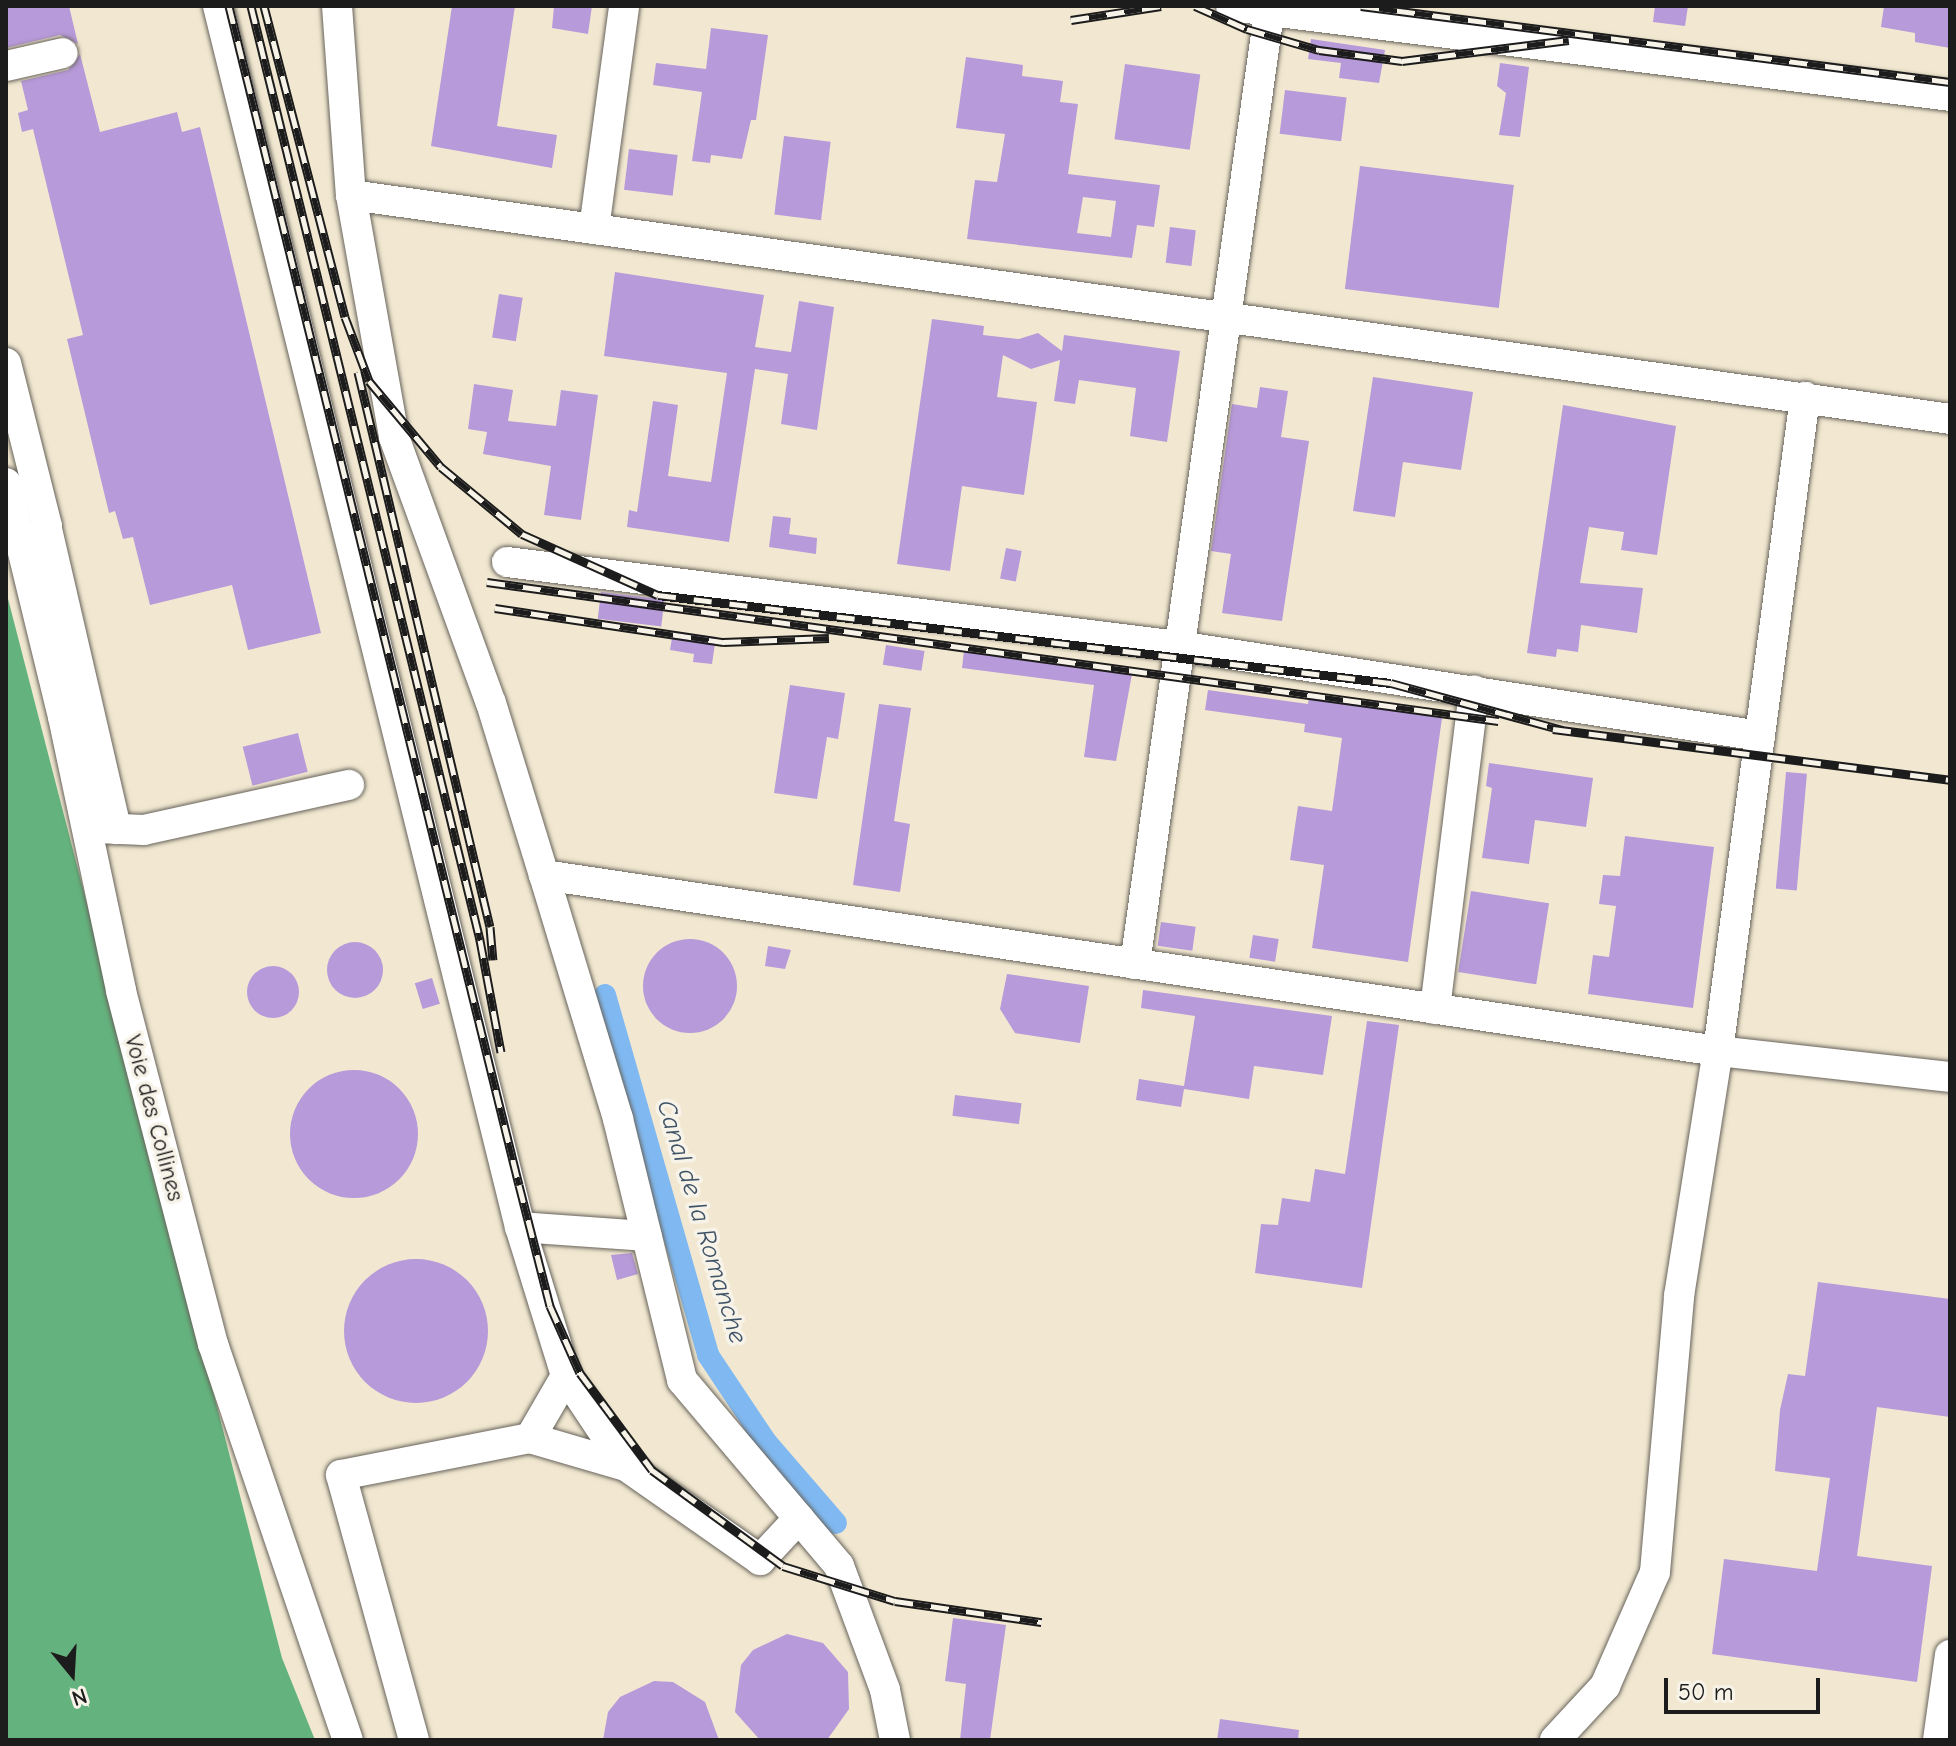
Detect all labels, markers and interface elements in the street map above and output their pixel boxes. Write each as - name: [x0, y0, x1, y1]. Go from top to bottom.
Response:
- street label: Voie des Collines: [118, 1032, 190, 1204]
- water label: Canal de la Romanche: [649, 1097, 753, 1347]
- north arrow: [32, 1634, 112, 1714]
- scale bar: [1668, 1662, 1824, 1712]
- text: 50 m: [1678, 1678, 1734, 1706]
- text: N: [69, 1682, 90, 1711]

